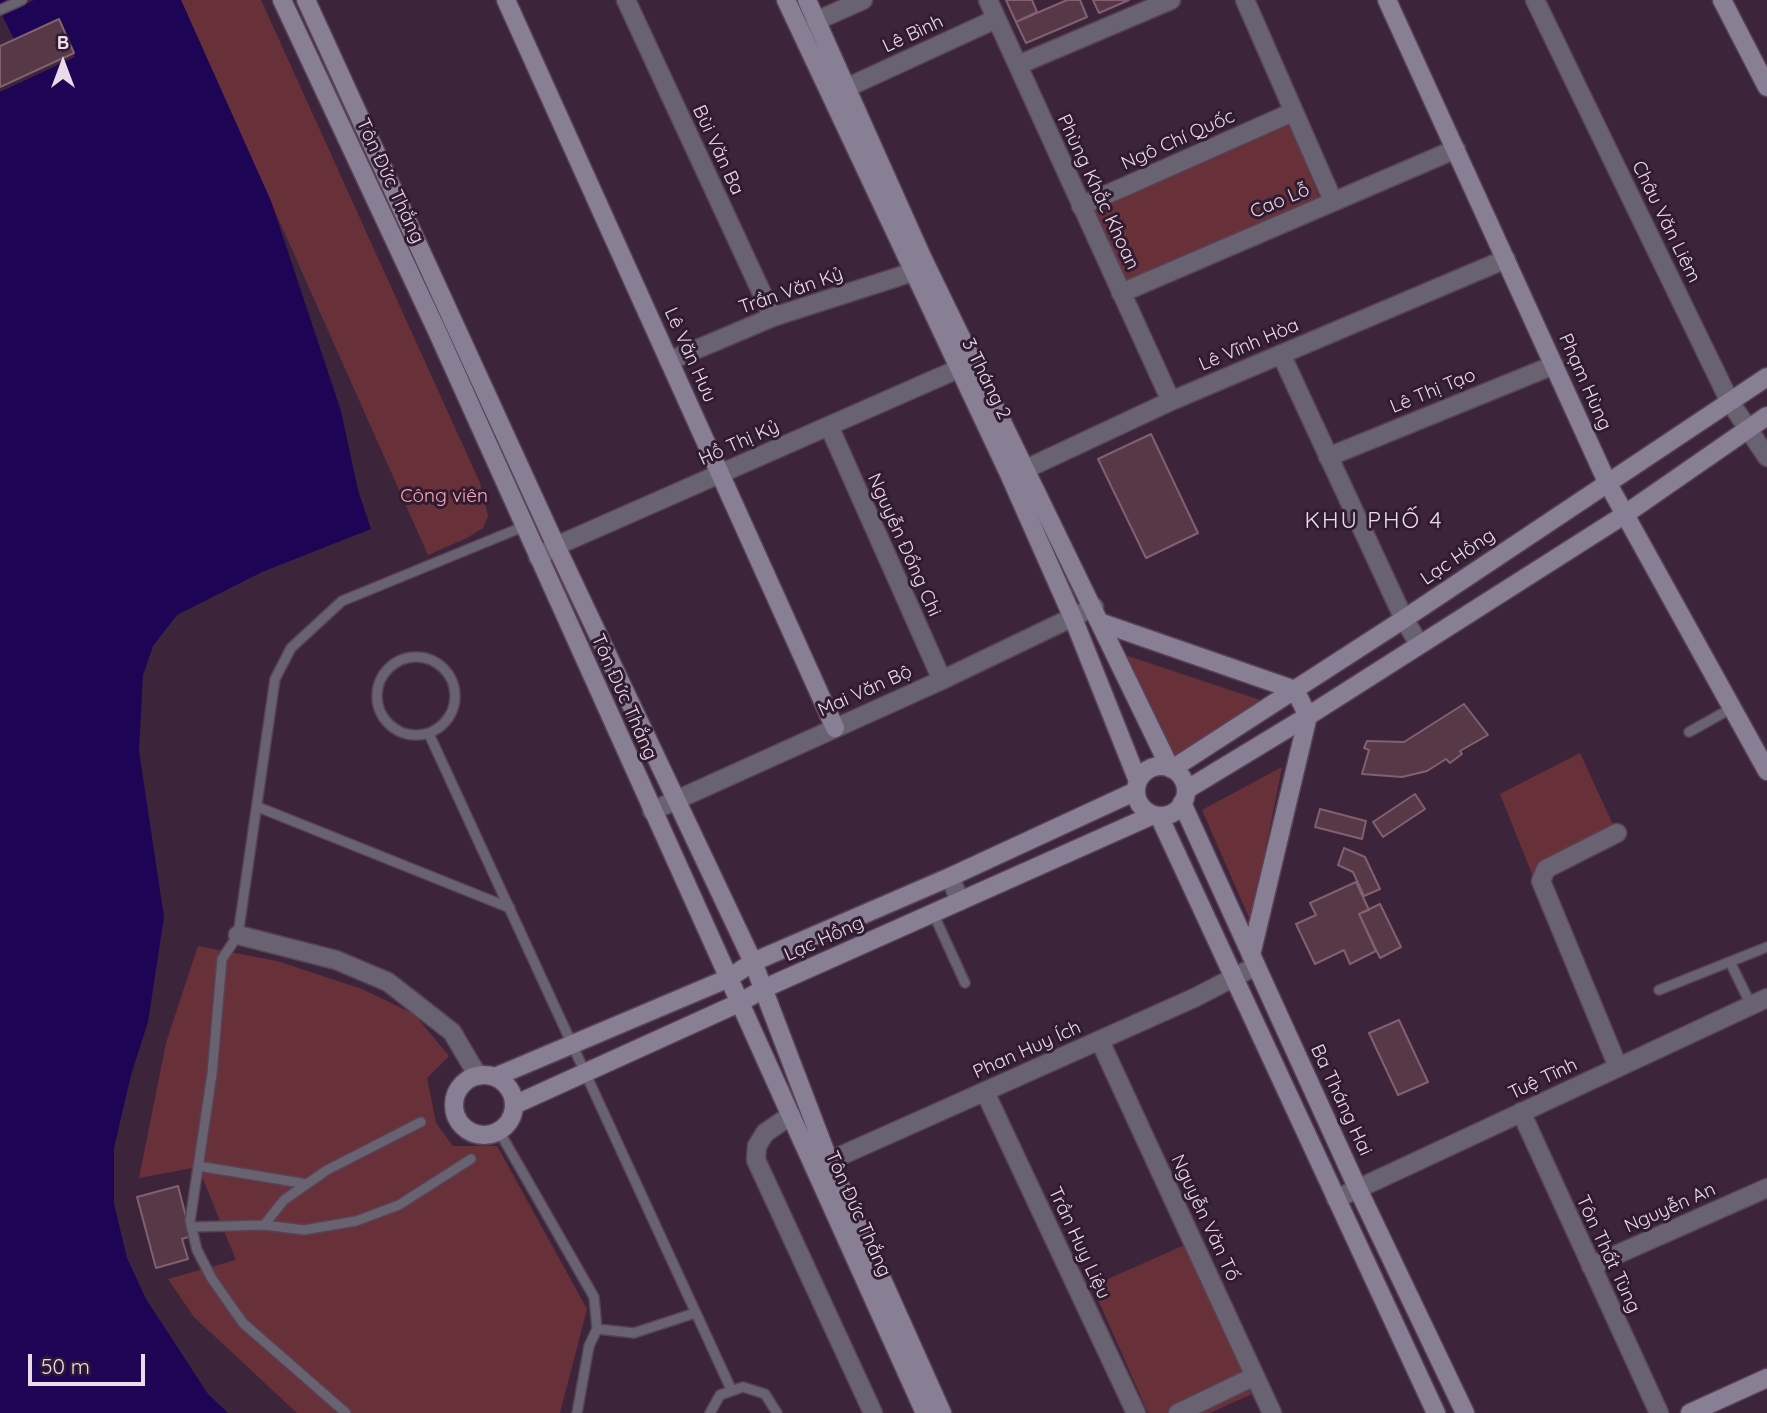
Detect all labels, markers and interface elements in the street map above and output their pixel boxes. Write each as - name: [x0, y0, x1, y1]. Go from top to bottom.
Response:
- street label: Lê Bình: [879, 10, 947, 58]
- north arrow: [28, 28, 98, 98]
- text: B: [57, 30, 69, 54]
- street label: Bùi Văn Ba: [687, 102, 749, 198]
- street label: Ngô Chí Quốc: [1118, 105, 1238, 175]
- street label: Phùng Khắc Khoan: [1052, 111, 1144, 273]
- street label: Tôn Đức Thắng: [351, 115, 429, 247]
- street label: Châu Văn Liêm: [1627, 157, 1705, 287]
- street label: Cao Lỗ: [1247, 178, 1313, 224]
- street label: Trần Văn Kỷ: [736, 263, 846, 319]
- street label: Lê Văn Hưu: [659, 304, 721, 406]
- street label: Lê Vĩnh Hòa: [1196, 314, 1302, 376]
- street label: Phạm Hùng: [1554, 330, 1616, 434]
- street label: 3 Tháng 2: [957, 335, 1015, 423]
- street label: Lê Thị Tạo: [1387, 364, 1479, 418]
- street label: Hồ Thị Kỷ: [695, 415, 783, 471]
- street label: Nguyễn Đổng Chi: [862, 470, 946, 620]
- park label: Công viên: [400, 485, 488, 507]
- district label: KHU PHỐ 4: [1306, 507, 1442, 535]
- street label: Lạc Hồng: [1417, 524, 1499, 590]
- street label: Tôn Đức Thắng: [586, 631, 662, 763]
- street label: Mai Văn Bộ: [815, 660, 915, 722]
- street label: Lạc Hồng: [781, 911, 867, 967]
- street label: Phan Huy Ích: [970, 1016, 1084, 1084]
- street label: Ba Tháng Hai: [1305, 1041, 1377, 1159]
- street label: Tuệ Tĩnh: [1505, 1053, 1581, 1105]
- street label: Tôn Đức Thắng: [820, 1148, 896, 1280]
- street label: Nguyễn Văn Tố: [1166, 1151, 1244, 1285]
- street label: Nguyễn An: [1621, 1178, 1719, 1238]
- street label: Trần Huy Liệu: [1043, 1183, 1115, 1303]
- street label: Tôn Thất Tùng: [1571, 1191, 1645, 1317]
- scale bar: [32, 1340, 149, 1384]
- text: 50 m: [41, 1353, 90, 1379]

